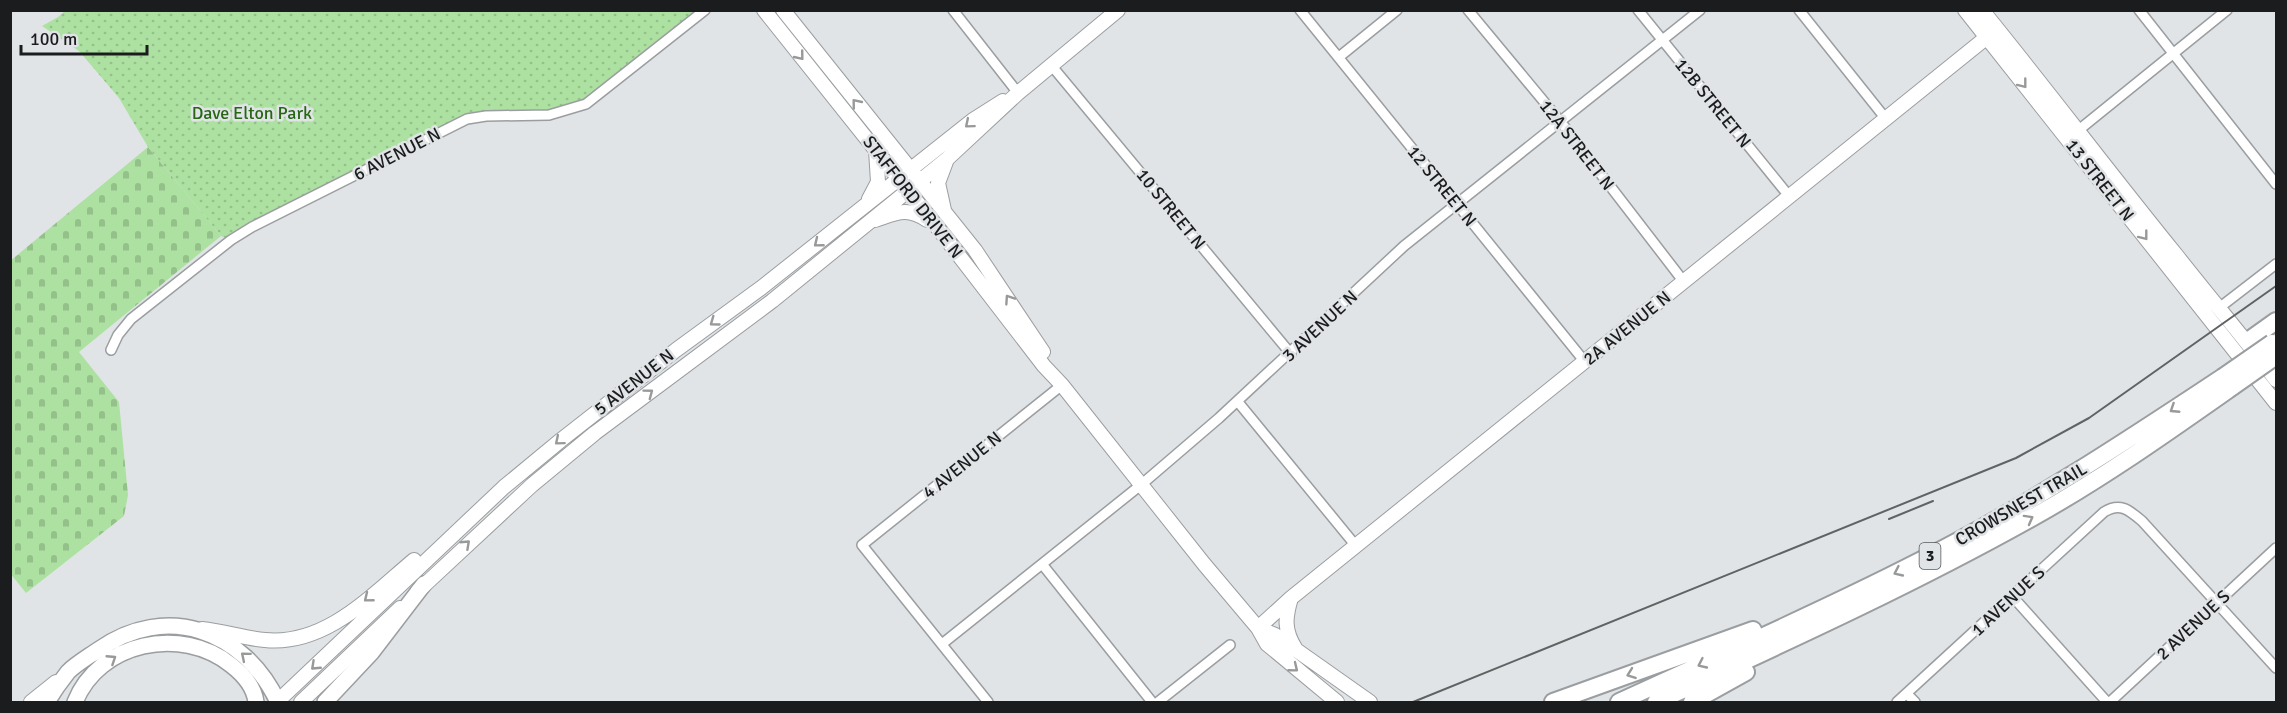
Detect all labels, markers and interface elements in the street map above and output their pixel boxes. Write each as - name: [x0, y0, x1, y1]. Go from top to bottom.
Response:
- scale bar: [21, 18, 147, 56]
- text: 100 m: [30, 28, 77, 50]
- one-way arrow: [793, 49, 804, 60]
- street label: 12B STREET N: [1670, 54, 1756, 152]
- one-way arrow: [2015, 77, 2026, 88]
- street label: 12A STREET N: [1535, 95, 1619, 195]
- one-way arrow: [853, 98, 864, 109]
- park label: Dave Elton Park: [192, 102, 312, 124]
- one-way arrow: [964, 116, 975, 127]
- street label: 6 AVENUE N: [350, 123, 444, 185]
- street label: STAFFORD DRIVE N: [858, 131, 968, 263]
- street label: 13 STREET N: [2061, 135, 2139, 225]
- street label: 12 STREET N: [1403, 141, 1481, 231]
- street label: 10 STREET N: [1132, 164, 1210, 254]
- one-way arrow: [2137, 229, 2148, 240]
- one-way arrow: [814, 235, 825, 246]
- street label: 3 AVENUE N: [1278, 286, 1362, 366]
- street label: 2A AVENUE N: [1579, 286, 1675, 370]
- one-way arrow: [1005, 295, 1016, 306]
- one-way arrow: [709, 315, 720, 326]
- street label: 5 AVENUE N: [590, 344, 678, 420]
- one-way arrow: [642, 389, 653, 400]
- one-way arrow: [2170, 402, 2180, 414]
- street label: 4 AVENUE N: [918, 427, 1006, 503]
- one-way arrow: [555, 434, 566, 445]
- street label: CROWSNEST TRAIL: [1951, 457, 2091, 551]
- one-way arrow: [2023, 515, 2033, 526]
- one-way arrow: [460, 540, 470, 551]
- road number: 3: [1920, 543, 1940, 569]
- street label: 1 AVENUE S: [1967, 561, 2049, 641]
- one-way arrow: [1893, 565, 1904, 577]
- street label: 2 AVENUE S: [2152, 585, 2234, 665]
- one-way arrow: [364, 591, 375, 602]
- one-way arrow: [241, 652, 252, 663]
- one-way arrow: [106, 655, 116, 667]
- one-way arrow: [1698, 656, 1709, 668]
- one-way arrow: [311, 659, 322, 670]
- one-way arrow: [1287, 661, 1298, 672]
- one-way arrow: [1626, 666, 1637, 679]

